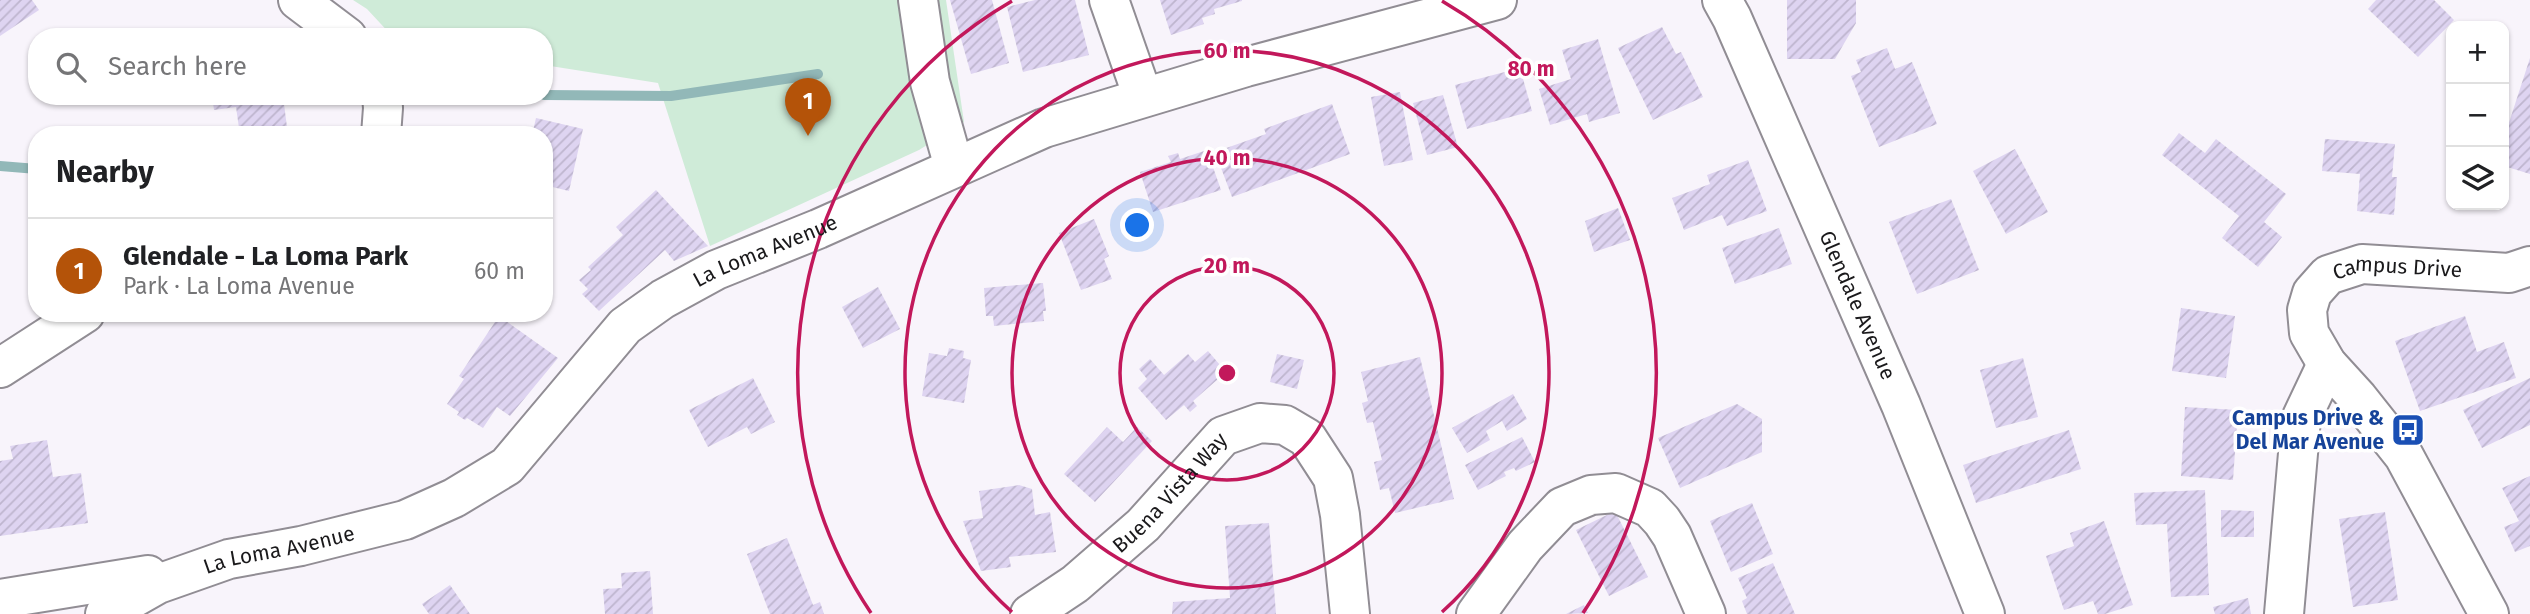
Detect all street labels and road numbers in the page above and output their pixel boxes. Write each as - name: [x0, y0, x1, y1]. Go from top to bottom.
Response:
- street label: La Loma Avenue: [688, 209, 841, 293]
- street label: Glendale Avenue: [1814, 227, 1901, 384]
- street label: Campus Drive: [2329, 251, 2463, 286]
- street label: Buena Vista Way: [1107, 427, 1233, 558]
- street label: La Loma Avenue: [200, 520, 357, 580]

